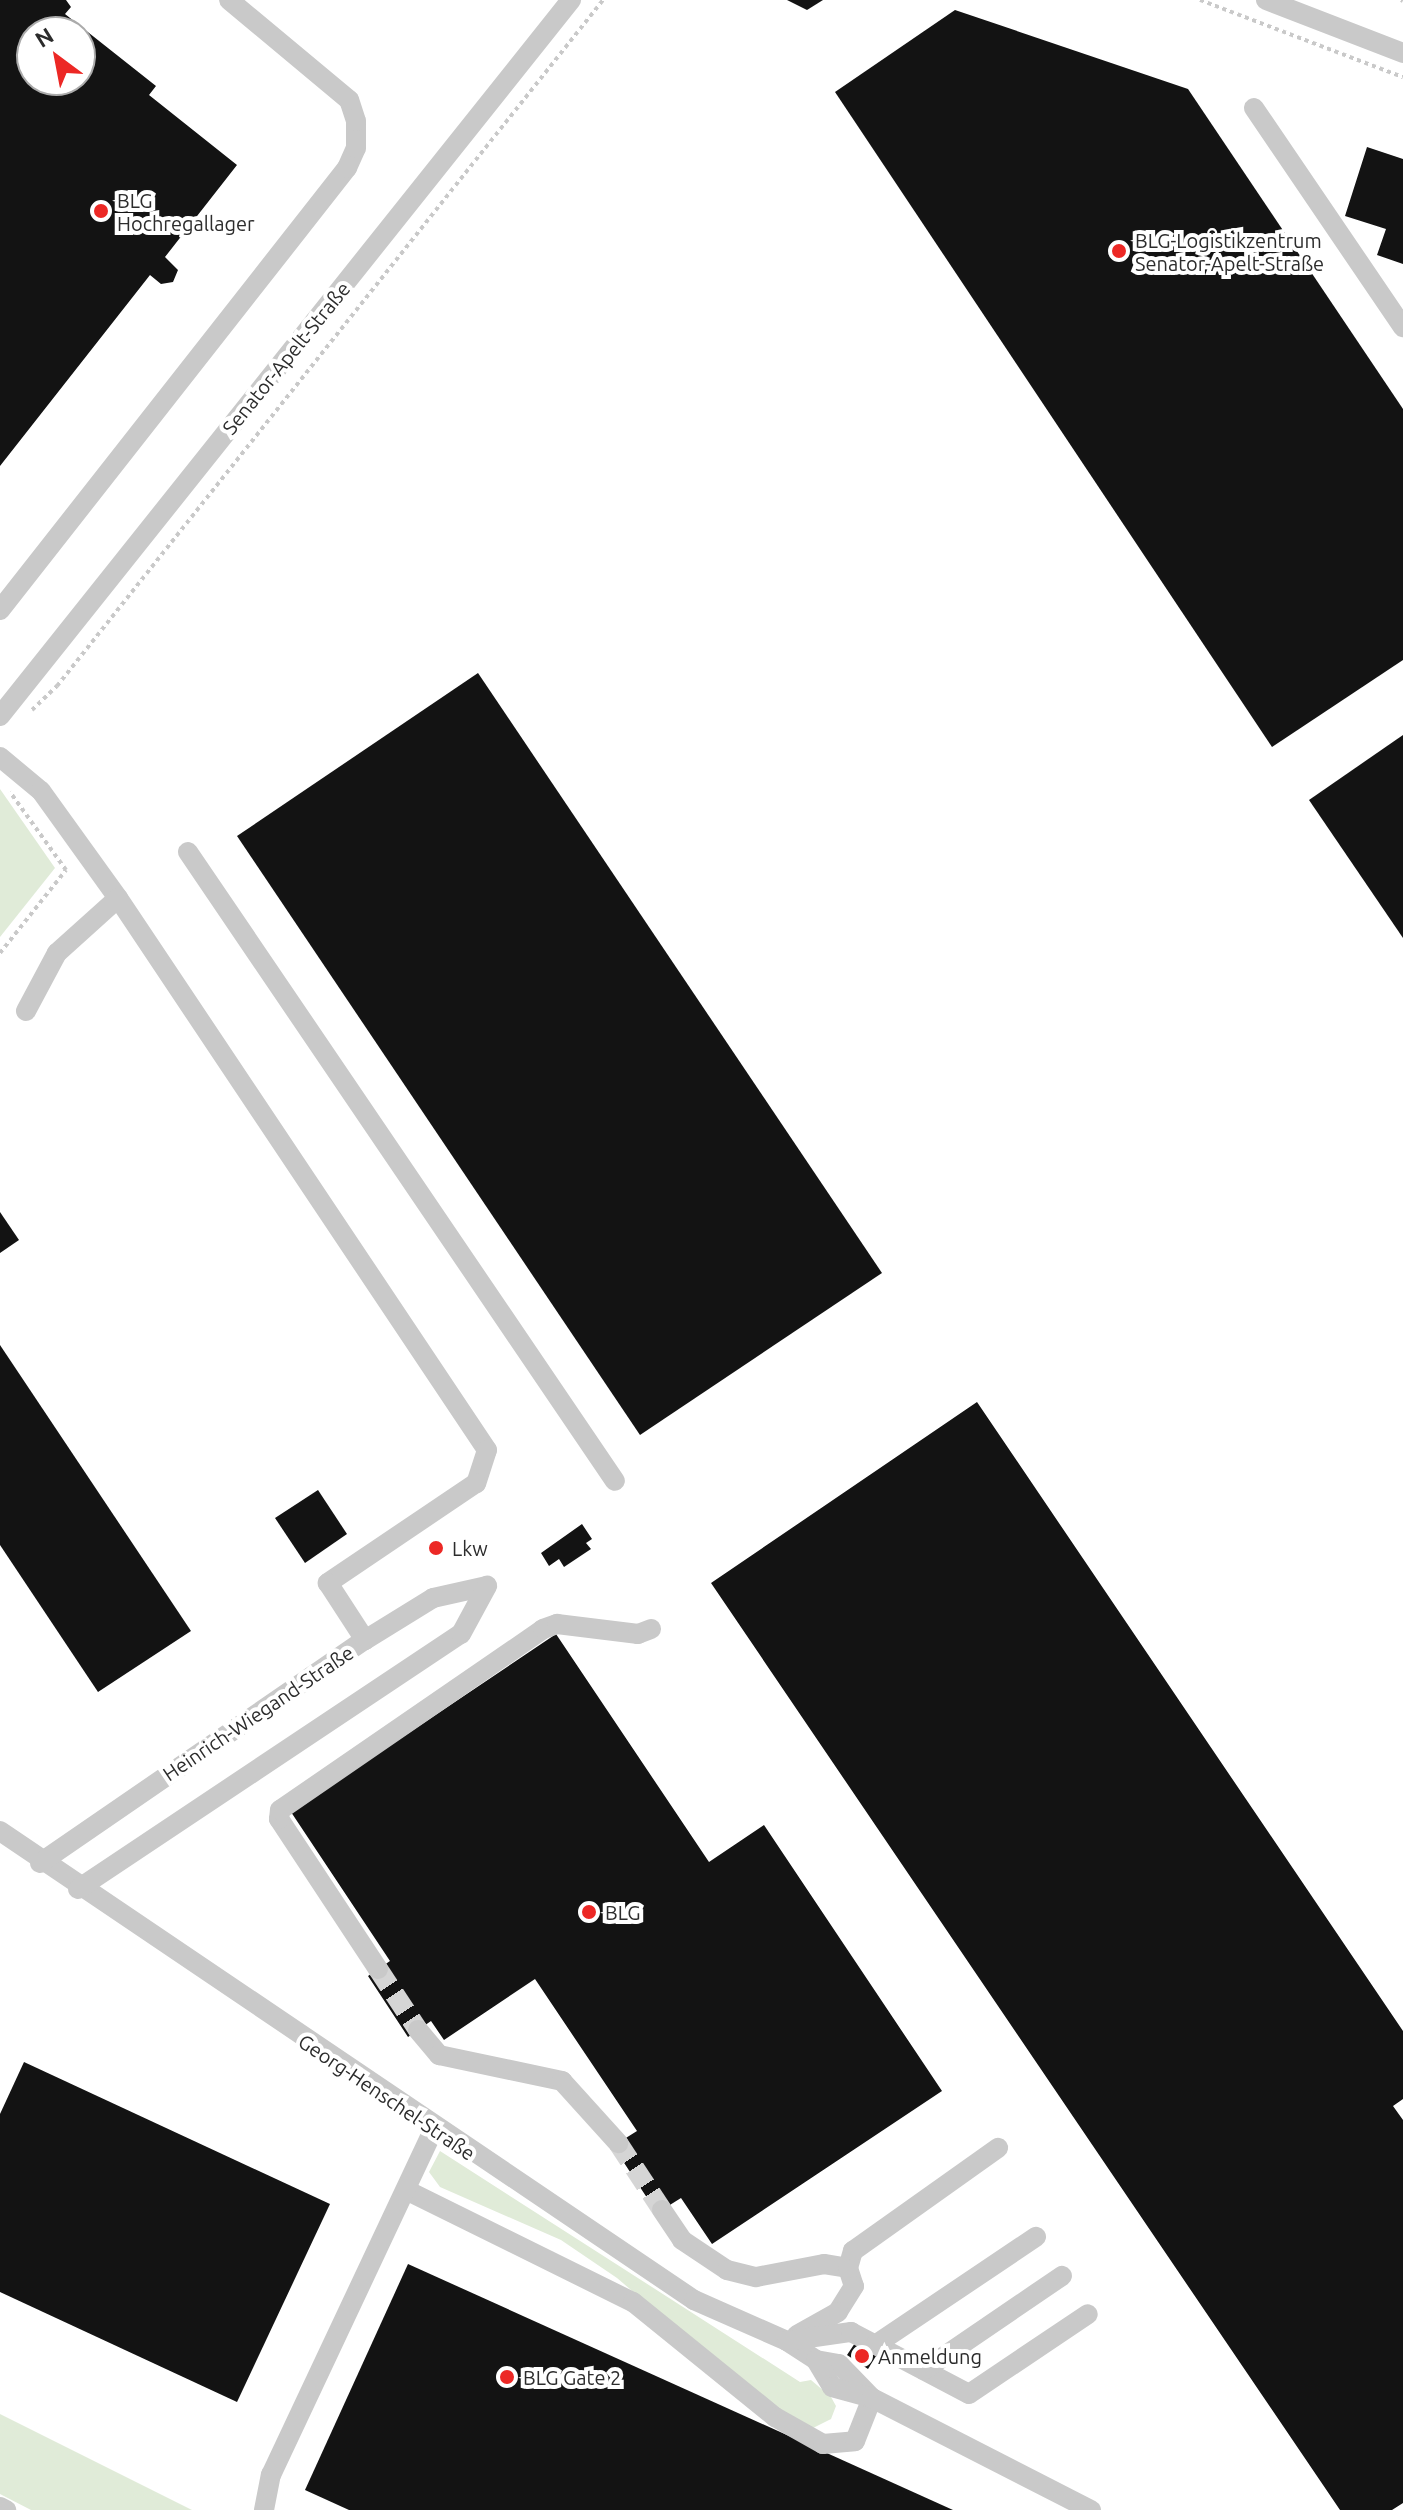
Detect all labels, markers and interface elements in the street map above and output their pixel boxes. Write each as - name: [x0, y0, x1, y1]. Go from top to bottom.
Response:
- north arrow: [16, 16, 96, 96]
- text: N: [30, 22, 58, 52]
- place label: BLG Hochregallager: [117, 188, 255, 235]
- marker: BLG Hochregallager: [92, 202, 110, 220]
- place label: BLG-Logistikzentrum Senator-Apelt-Straße: [1135, 228, 1324, 275]
- marker: BLG-Logistikzentrum Senator-Apelt-Straße: [1110, 242, 1128, 260]
- street label: Senator-Apelt-Straße: [217, 277, 355, 439]
- place label: Lkw: [452, 1536, 488, 1560]
- marker: Lkw: [427, 1539, 445, 1557]
- street label: Heinrich-Wiegand-Straße: [158, 1640, 358, 1786]
- place label: BLG: [605, 1900, 640, 1924]
- marker: BLG: [580, 1903, 598, 1921]
- street label: Georg-Henschel-Straße: [294, 2029, 480, 2165]
- place label: Anmeldung: [878, 2344, 982, 2368]
- marker: Anmeldung: [853, 2347, 871, 2365]
- place label: BLG Gate 2: [523, 2365, 621, 2389]
- marker: BLG Gate 2: [498, 2368, 516, 2386]

